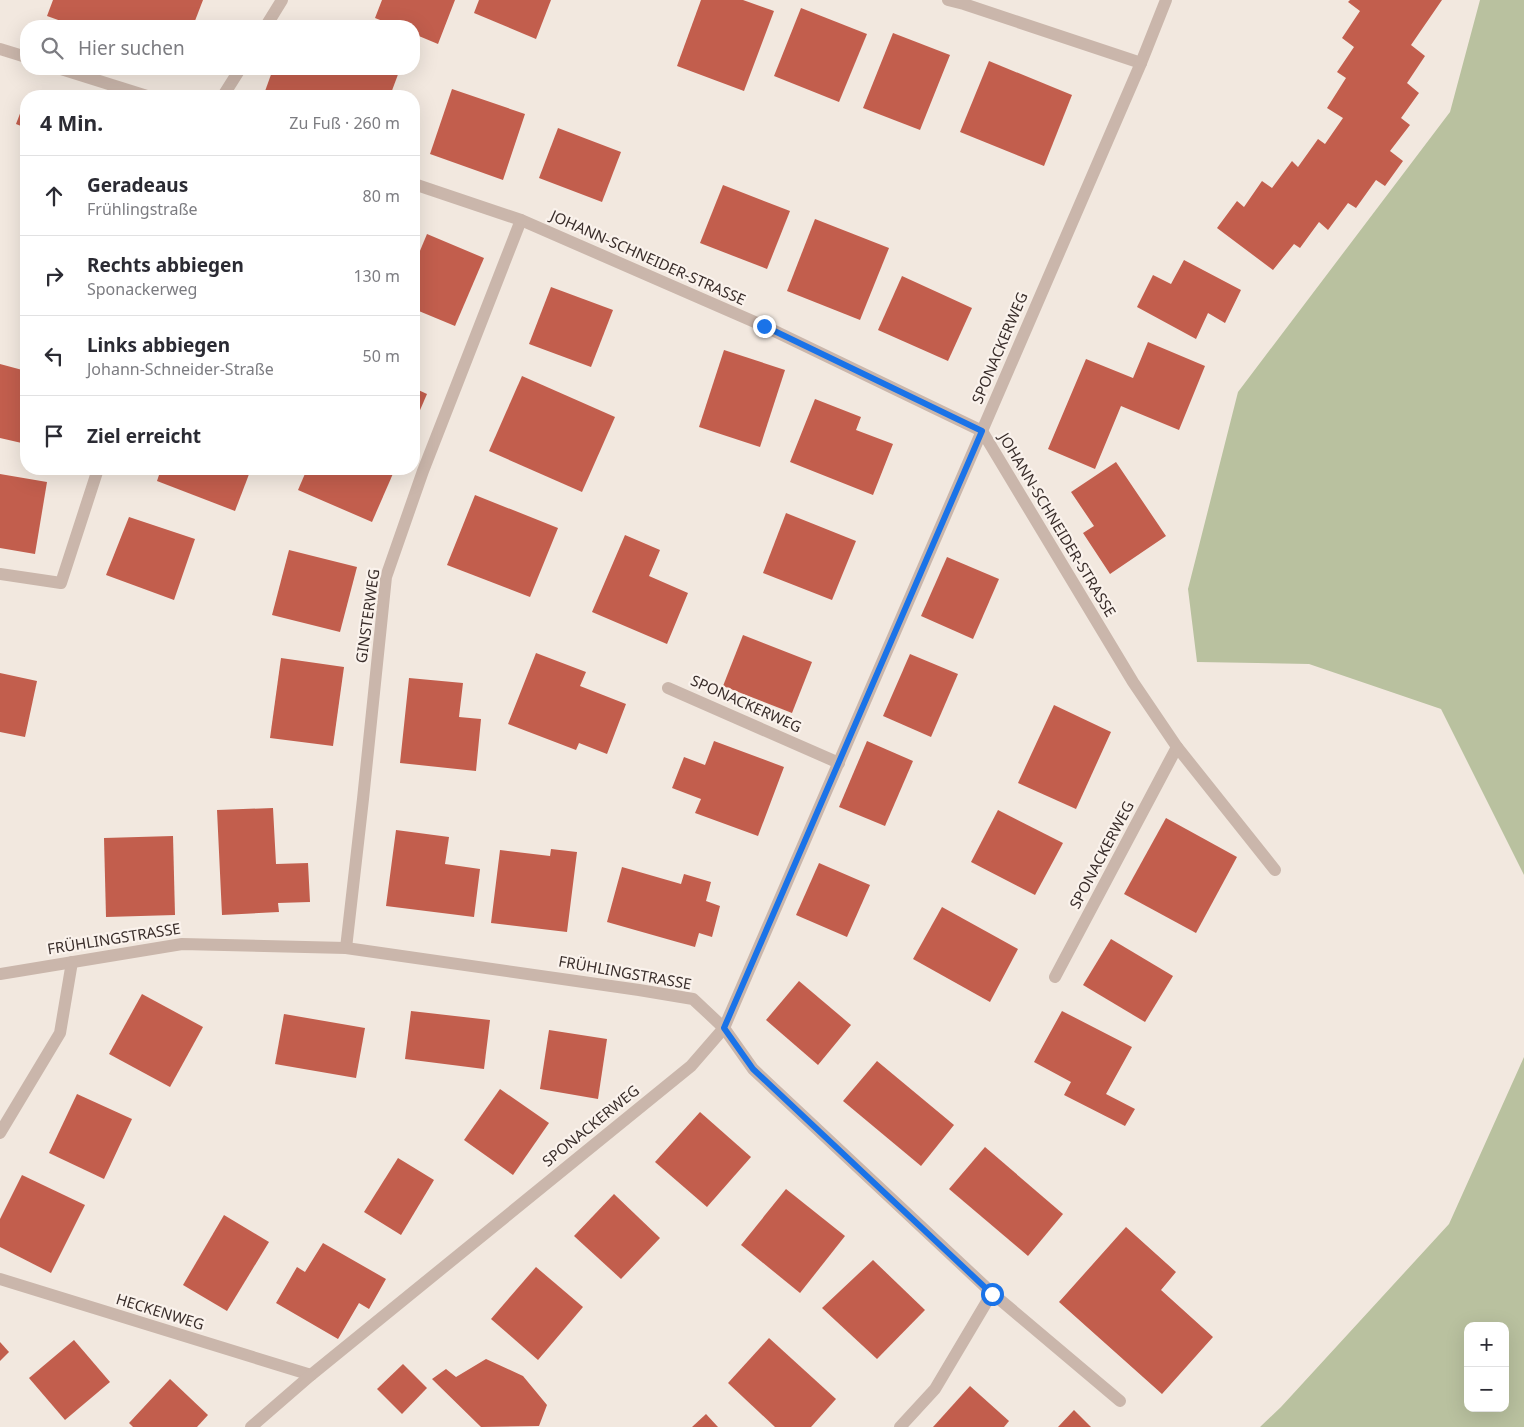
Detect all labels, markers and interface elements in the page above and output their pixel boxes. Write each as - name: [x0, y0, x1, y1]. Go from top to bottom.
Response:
- search box: [20, 20, 420, 75]
- icon: search: [38, 34, 66, 62]
- text: Hier suchen: [78, 35, 185, 61]
- text: 4 Min.: [40, 109, 103, 137]
- text: Zu Fuß · 260 m: [289, 112, 400, 134]
- text: Geradeaus: [87, 172, 188, 198]
- icon: ahead: [40, 182, 68, 210]
- text: 80 m: [363, 185, 400, 207]
- text: Frühlingstraße: [87, 198, 198, 220]
- street label: JOHANN-SCHNEIDER-STRASSE: [546, 204, 749, 309]
- text: Rechts abbiegen: [87, 252, 244, 278]
- icon: right: [40, 262, 68, 290]
- text: 130 m: [353, 265, 400, 287]
- text: Sponackerweg: [87, 278, 197, 300]
- street label: SPONACKERWEG: [967, 289, 1032, 406]
- route end: [753, 315, 776, 338]
- text: Links abbiegen: [87, 332, 230, 358]
- icon: left: [40, 342, 68, 370]
- text: 50 m: [363, 345, 400, 367]
- text: Johann-Schneider-Straße: [87, 358, 274, 380]
- icon: arrive: [40, 422, 68, 450]
- text: Ziel erreicht: [87, 423, 201, 449]
- street label: JOHANN-SCHNEIDER-STRASSE: [994, 427, 1121, 620]
- street label: GINSTERWEG: [351, 567, 384, 664]
- street label: SPONACKERWEG: [688, 670, 805, 736]
- street label: SPONACKERWEG: [1064, 797, 1138, 912]
- street label: FRÜHLINGSTRASSE: [46, 918, 182, 958]
- street label: FRÜHLINGSTRASSE: [557, 950, 693, 994]
- street label: SPONACKERWEG: [538, 1080, 643, 1171]
- route start: [981, 1283, 1004, 1306]
- street label: HECKENWEG: [114, 1288, 207, 1334]
- map controls: [1464, 1322, 1509, 1412]
- button: +: [1464, 1322, 1509, 1367]
- button: −: [1464, 1367, 1509, 1412]

